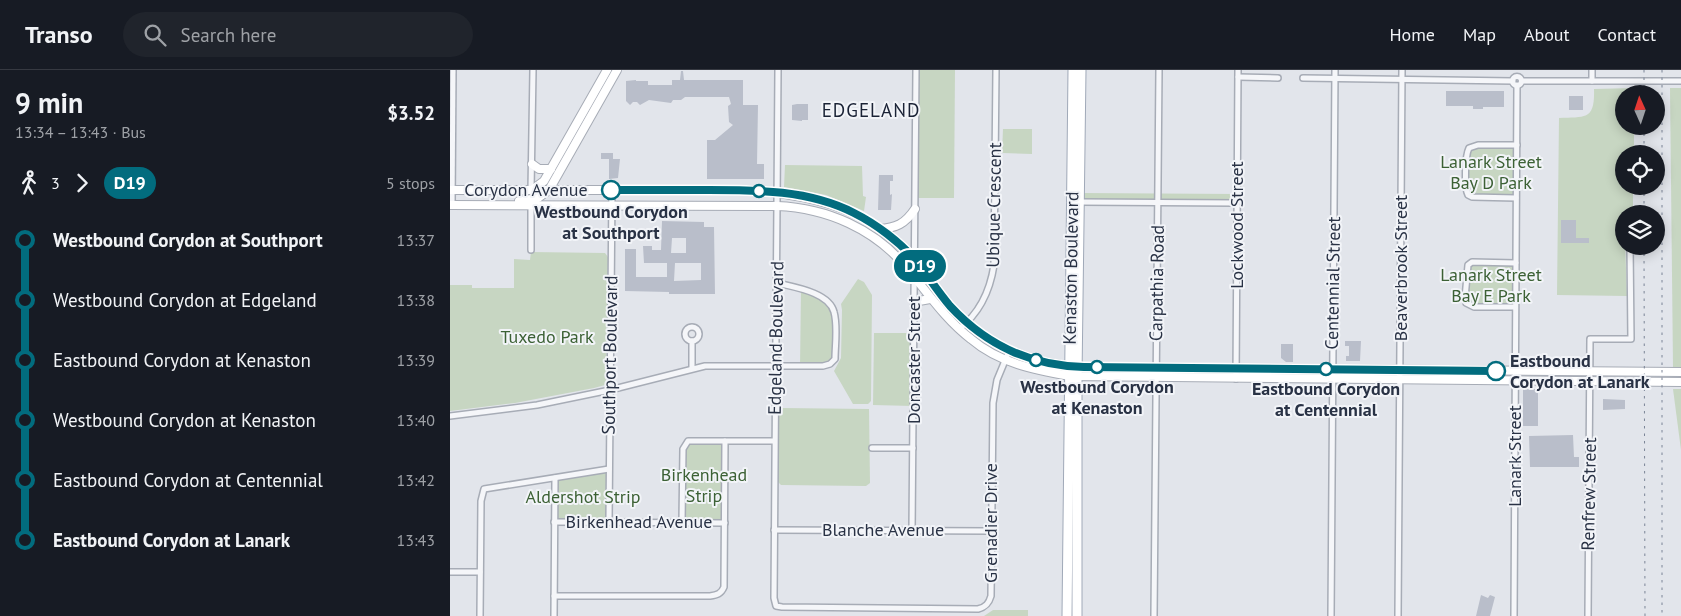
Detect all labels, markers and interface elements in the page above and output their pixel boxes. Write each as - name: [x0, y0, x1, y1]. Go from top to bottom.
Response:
- search box: [123, 12, 473, 57]
- text: Transo: [25, 19, 93, 50]
- icon: search: [141, 21, 169, 49]
- text: Search here: [181, 23, 276, 47]
- text: Home: [1389, 23, 1435, 46]
- text: Map: [1463, 23, 1496, 46]
- text: About: [1524, 23, 1570, 46]
- text: Contact: [1598, 23, 1656, 46]
- text: 9 min: [15, 84, 83, 121]
- north arrow: [1615, 85, 1665, 135]
- map controls: [1615, 85, 1665, 255]
- district label: EDGELAND: [822, 98, 920, 122]
- text: $3.52: [387, 101, 435, 125]
- text: 13:34 – 13:43 · Bus: [15, 122, 146, 142]
- street label: Ubique Crescent: [981, 142, 1006, 268]
- button: locate: [1615, 145, 1665, 195]
- park label: Lanark Street Bay D Park: [1440, 150, 1542, 194]
- street label: Lockwood Street: [1225, 161, 1248, 289]
- icon: walk: [15, 169, 43, 197]
- icon: forward: [68, 169, 96, 197]
- text: D19: [114, 171, 146, 194]
- text: 3: [51, 173, 60, 193]
- text: 5 stops: [386, 173, 435, 193]
- street label: Corydon Avenue: [464, 178, 588, 201]
- marker: Westbound Corydon at Southport: [601, 180, 621, 200]
- unlabelled marker: [752, 184, 766, 198]
- street label: Kenaston Boulevard: [1058, 191, 1083, 345]
- street label: Beaverbrook Street: [1389, 195, 1412, 341]
- place label: Westbound Corydon at Southport: [534, 200, 688, 244]
- button: layers: [1615, 205, 1665, 255]
- street label: Centennial Street: [1320, 216, 1345, 350]
- street label: Carpathia Road: [1144, 225, 1169, 341]
- text: Westbound Corydon at Southport: [53, 228, 323, 252]
- text: 13:37: [397, 230, 435, 250]
- line badge: D19: [891, 250, 949, 282]
- text: D19: [904, 254, 936, 277]
- street label: Edgeland Boulevard: [763, 261, 788, 415]
- park label: Lanark Street Bay E Park: [1440, 263, 1542, 307]
- street label: Southport Boulevard: [597, 275, 622, 435]
- text: Westbound Corydon at Edgeland: [53, 288, 317, 312]
- text: 13:38: [397, 290, 435, 310]
- street label: Doncaster Street: [902, 296, 925, 424]
- park label: Tuxedo Park: [500, 325, 594, 348]
- text: Eastbound Corydon at Kenaston: [53, 348, 311, 372]
- place label: Eastbound Corydon at Lanark: [1510, 349, 1650, 393]
- text: 13:39: [397, 350, 435, 370]
- unlabelled marker: [1029, 353, 1043, 367]
- marker: Westbound Corydon at Kenaston: [1090, 360, 1104, 374]
- marker: Eastbound Corydon at Lanark: [1486, 361, 1506, 381]
- marker: Eastbound Corydon at Centennial: [1319, 362, 1333, 376]
- place label: Westbound Corydon at Kenaston: [1020, 375, 1174, 419]
- place label: Eastbound Corydon at Centennial: [1252, 377, 1400, 421]
- street label: Lanark Street: [1503, 405, 1526, 507]
- text: Westbound Corydon at Kenaston: [53, 408, 316, 432]
- text: 13:40: [397, 410, 435, 430]
- street label: Renfrew Street: [1576, 437, 1601, 551]
- park label: Birkenhead Strip: [661, 463, 747, 507]
- street label: Grenadier Drive: [979, 463, 1002, 583]
- text: Eastbound Corydon at Centennial: [53, 468, 323, 492]
- text: 13:42: [397, 470, 435, 490]
- park label: Aldershot Strip: [525, 485, 641, 508]
- street label: Birkenhead Avenue: [566, 510, 712, 533]
- street label: Blanche Avenue: [822, 518, 944, 541]
- text: Eastbound Corydon at Lanark: [53, 528, 290, 552]
- text: 13:43: [397, 530, 435, 550]

